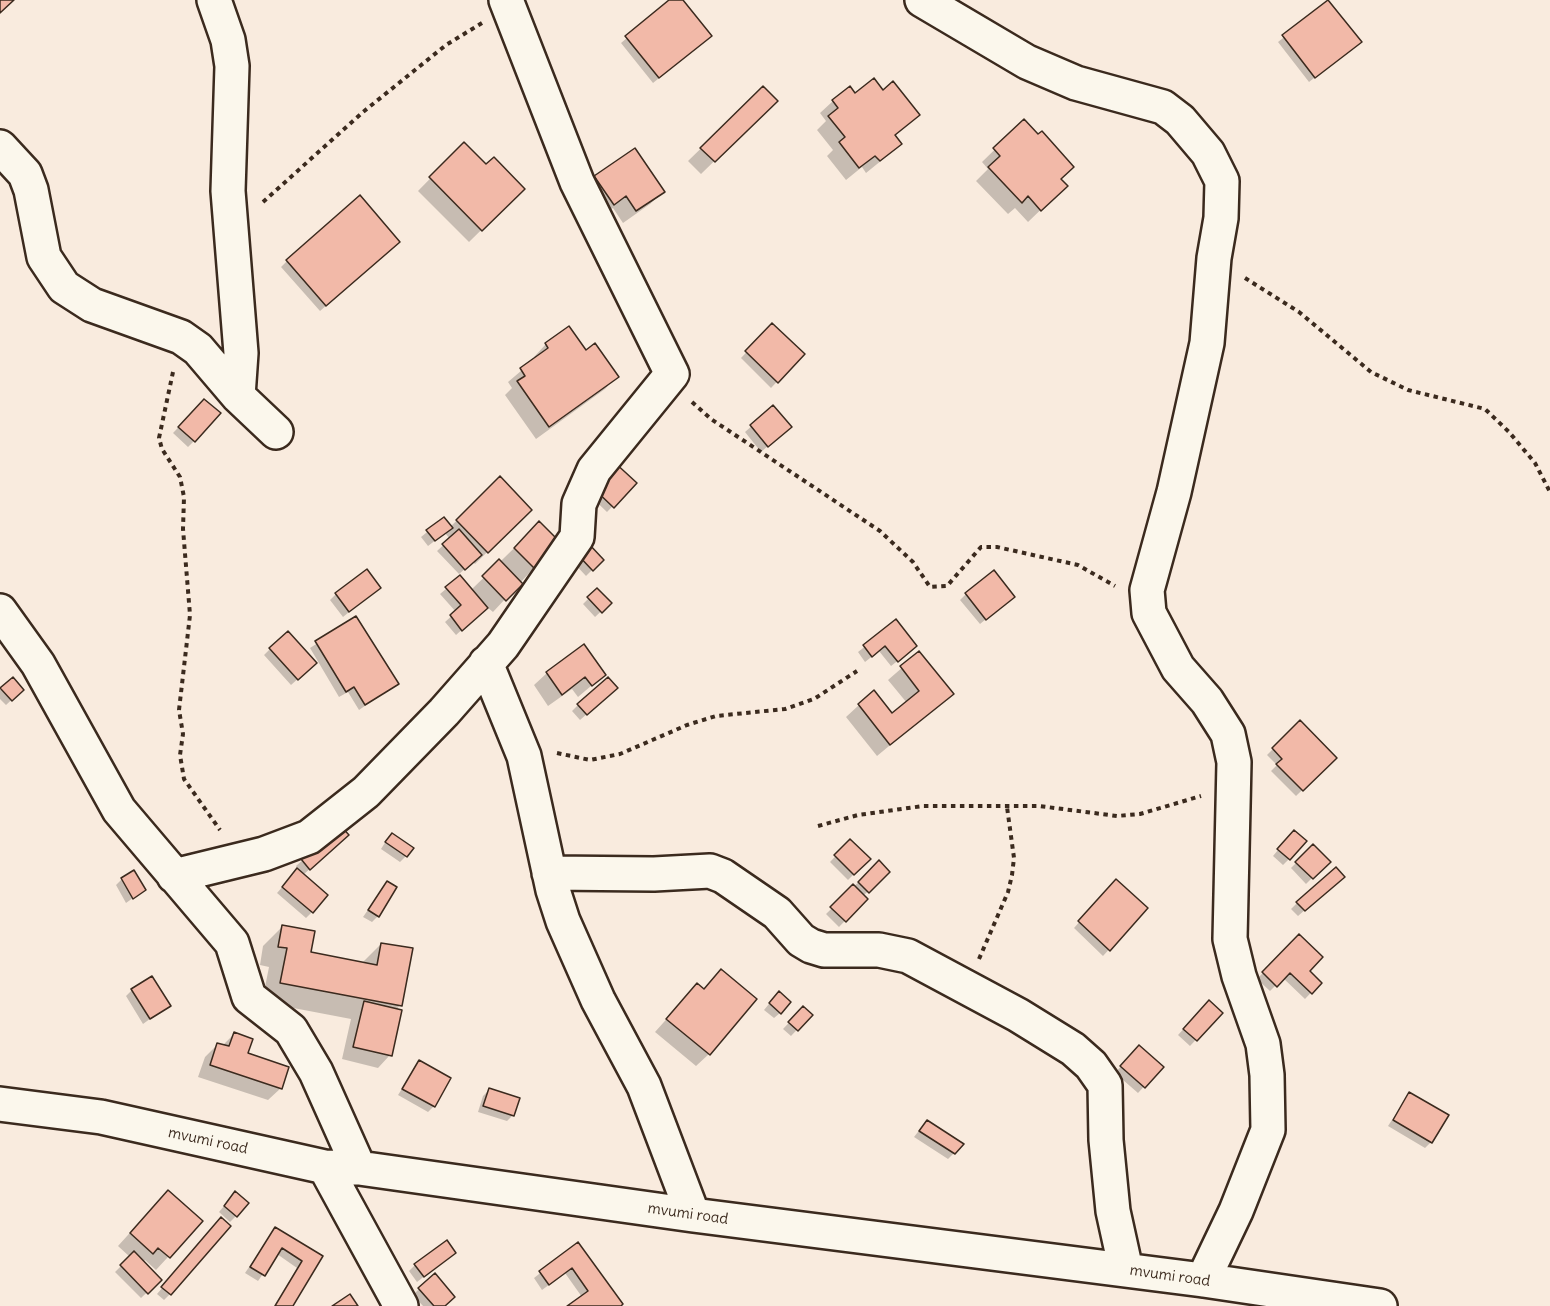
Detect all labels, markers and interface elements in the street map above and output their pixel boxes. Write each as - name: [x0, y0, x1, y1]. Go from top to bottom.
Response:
- street label: mvumi road: [167, 1124, 249, 1158]
- street label: mvumi road: [647, 1199, 729, 1229]
- street label: mvumi road: [1129, 1261, 1211, 1291]

